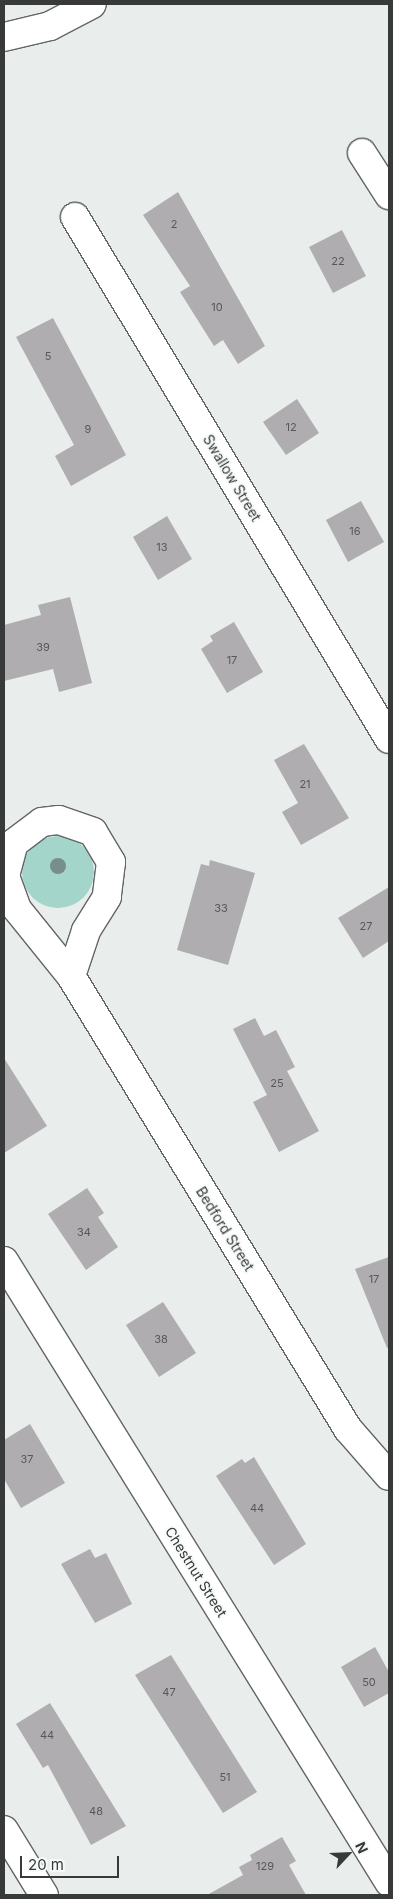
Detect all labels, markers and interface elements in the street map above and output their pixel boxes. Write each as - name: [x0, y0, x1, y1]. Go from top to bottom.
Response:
- house number: 2: [171, 217, 177, 231]
- house number: 22: [331, 254, 345, 268]
- house number: 10: [211, 300, 223, 314]
- house number: 5: [45, 349, 51, 363]
- house number: 12: [285, 420, 297, 434]
- house number: 9: [85, 422, 91, 436]
- street label: Swallow Street: [200, 432, 264, 524]
- house number: 16: [349, 524, 361, 538]
- house number: 13: [156, 540, 168, 554]
- house number: 39: [36, 640, 50, 654]
- house number: 17: [227, 653, 237, 667]
- house number: 21: [299, 777, 311, 791]
- house number: 33: [214, 901, 228, 915]
- house number: 27: [360, 919, 372, 933]
- house number: 25: [270, 1076, 284, 1090]
- street label: Bedford Street: [192, 1184, 258, 1274]
- house number: 34: [77, 1225, 91, 1239]
- house number: 17: [369, 1272, 379, 1286]
- house number: 38: [154, 1332, 168, 1346]
- house number: 37: [20, 1452, 34, 1466]
- house number: 44: [250, 1501, 264, 1515]
- street label: Chestnut Street: [162, 1524, 230, 1620]
- house number: 50: [362, 1675, 376, 1689]
- house number: 47: [162, 1685, 176, 1699]
- house number: 44: [40, 1728, 54, 1742]
- house number: 51: [219, 1770, 231, 1784]
- house number: 48: [89, 1804, 103, 1818]
- north arrow: [323, 1829, 373, 1879]
- text: N: [352, 1839, 372, 1856]
- scale bar: [22, 1846, 121, 1878]
- text: 20 m: [28, 1855, 64, 1874]
- house number: 129: [256, 1859, 274, 1873]

